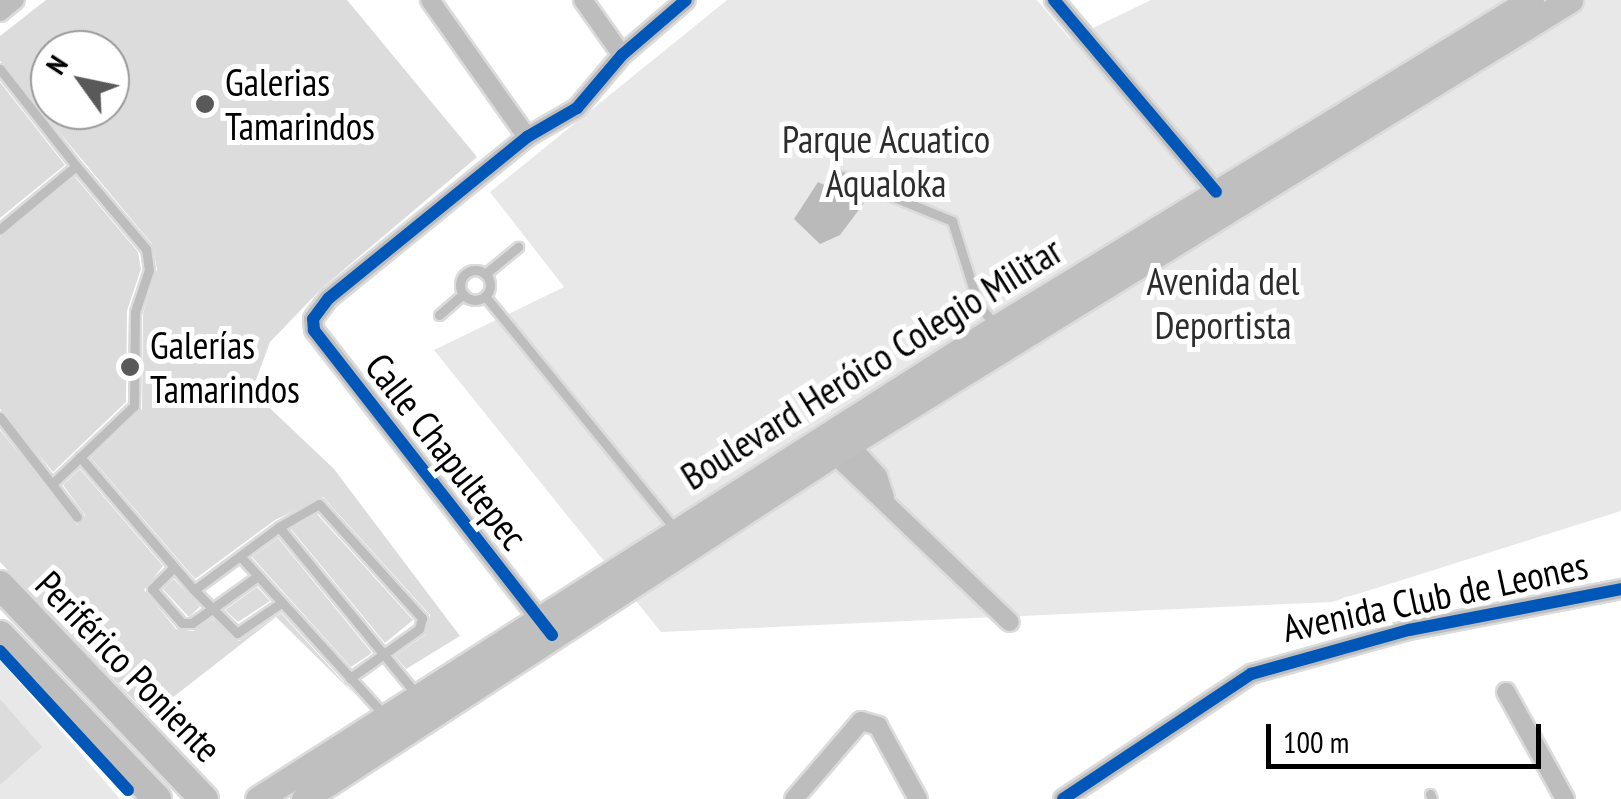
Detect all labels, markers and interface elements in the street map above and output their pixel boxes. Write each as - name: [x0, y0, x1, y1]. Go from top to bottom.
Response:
- north arrow: [30, 30, 130, 130]
- text: N: [36, 48, 76, 81]
- place label: Galerias Tamarindos: [225, 59, 375, 148]
- marker: Galerias Tamarindos: [194, 93, 216, 115]
- park label: Parque Acuatico Aqualoka: [781, 116, 991, 205]
- street label: Boulevard Heróico Colegio Militar: [672, 227, 1070, 499]
- park label: Avenida del Deportista: [1147, 258, 1299, 348]
- place label: Galerías Tamarindos: [150, 322, 300, 412]
- street label: Calle Chapultepec: [356, 344, 538, 558]
- marker: Galerías Tamarindos: [119, 356, 141, 378]
- street label: Avenida Club de Leones: [1278, 541, 1592, 651]
- street label: Periférico Poniente: [27, 561, 231, 771]
- scale bar: [1271, 704, 1546, 766]
- text: 100 m: [1283, 722, 1349, 761]

